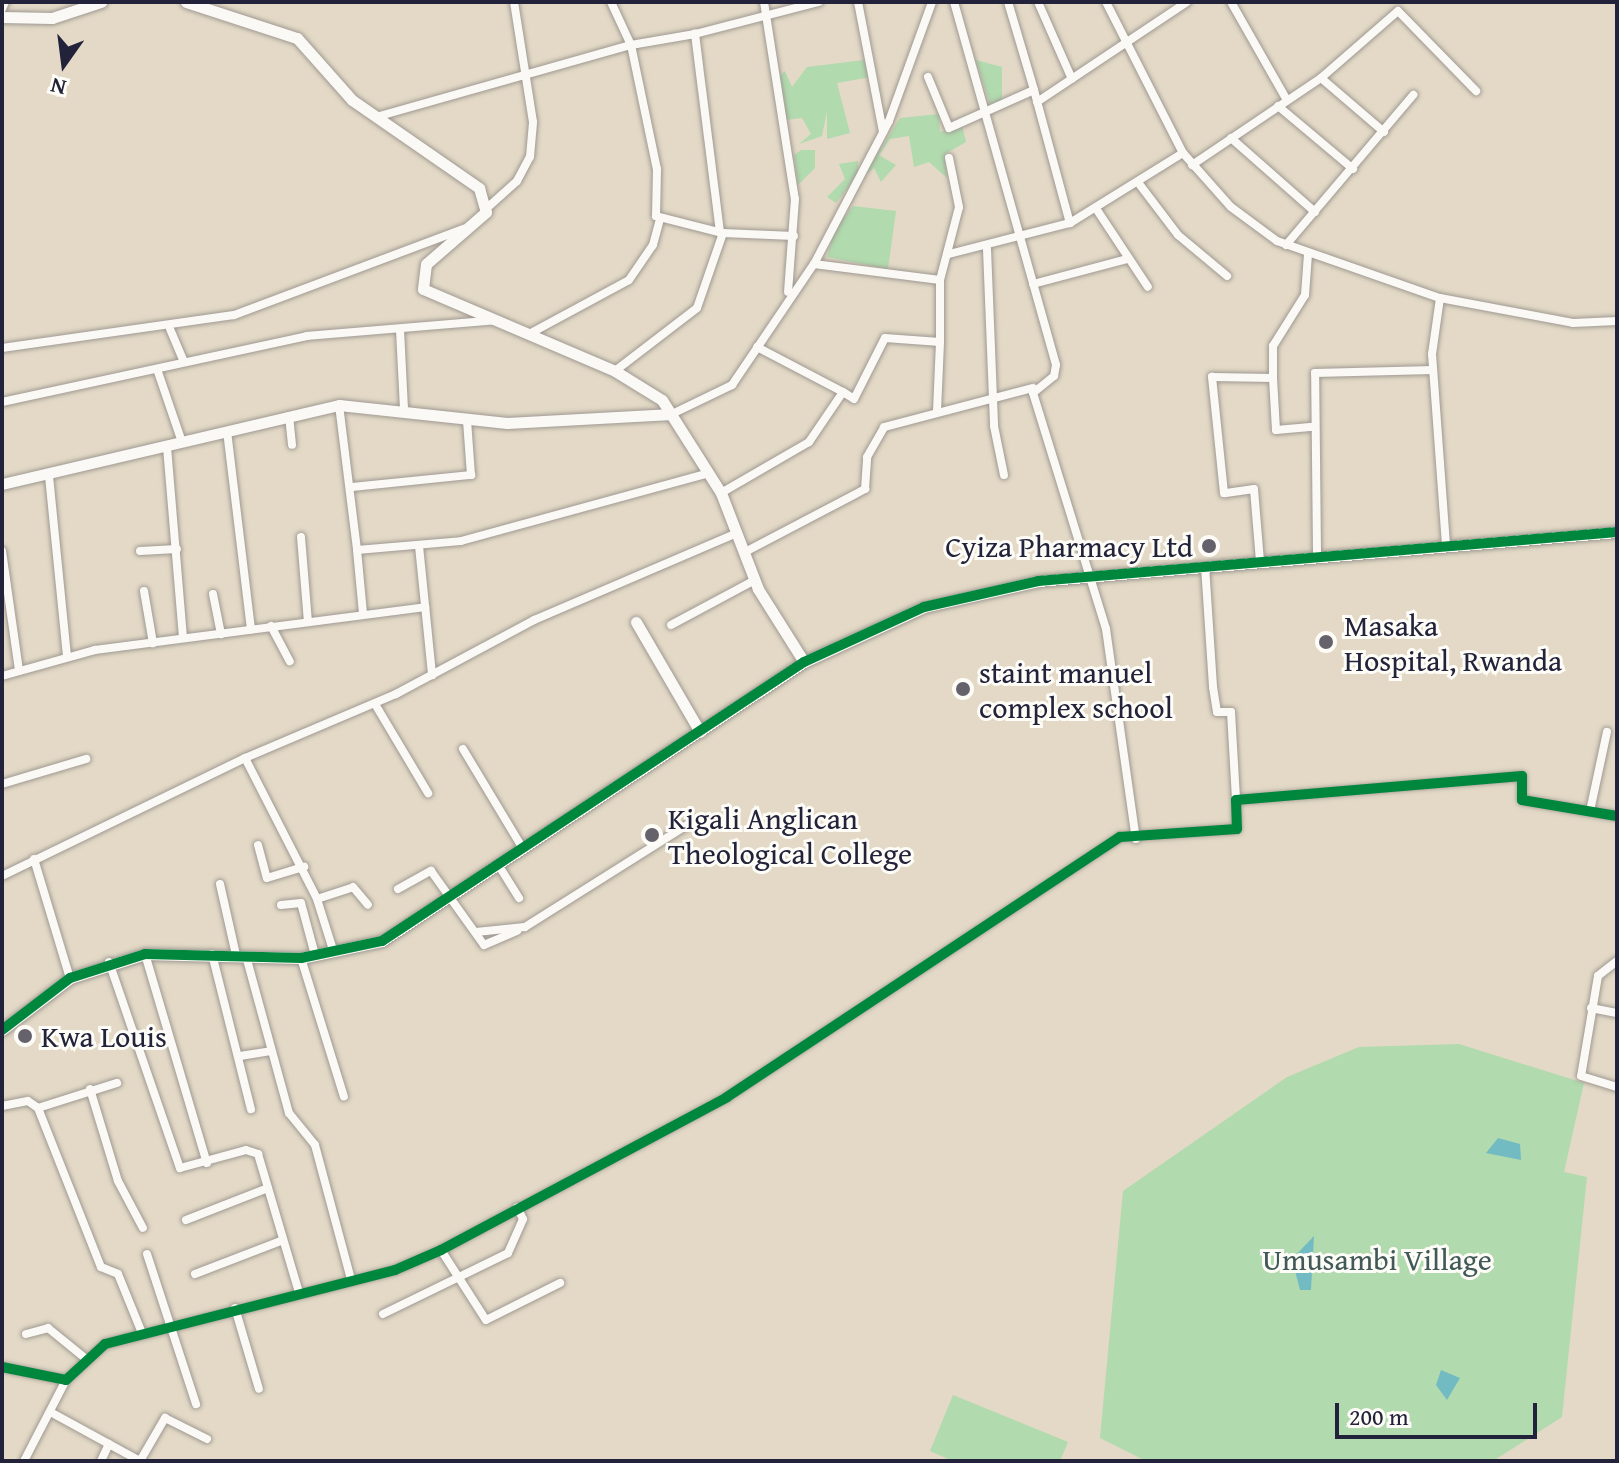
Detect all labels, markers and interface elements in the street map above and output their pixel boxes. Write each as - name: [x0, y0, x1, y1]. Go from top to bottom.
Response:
- north arrow: [24, 24, 104, 104]
- text: N: [47, 70, 69, 105]
- place label: Cyiza Pharmacy Ltd: [945, 528, 1193, 564]
- marker: Cyiza Pharmacy Ltd: [1200, 537, 1218, 555]
- place label: Masaka Hospital, Rwanda: [1344, 607, 1562, 678]
- marker: Masaka Hospital, Rwanda: [1315, 631, 1337, 653]
- place label: staint manuel complex school: [979, 654, 1173, 724]
- marker: staint manuel complex school: [954, 680, 972, 698]
- place label: Kigali Anglican Theological College: [668, 800, 912, 870]
- marker: Kigali Anglican Theological College: [643, 826, 661, 844]
- place label: Kwa Louis: [41, 1018, 167, 1054]
- marker: Kwa Louis: [16, 1027, 34, 1045]
- park label: Umusambi Village: [1262, 1241, 1492, 1277]
- scale bar: [1339, 1387, 1541, 1437]
- text: 200 m: [1349, 1399, 1409, 1434]

